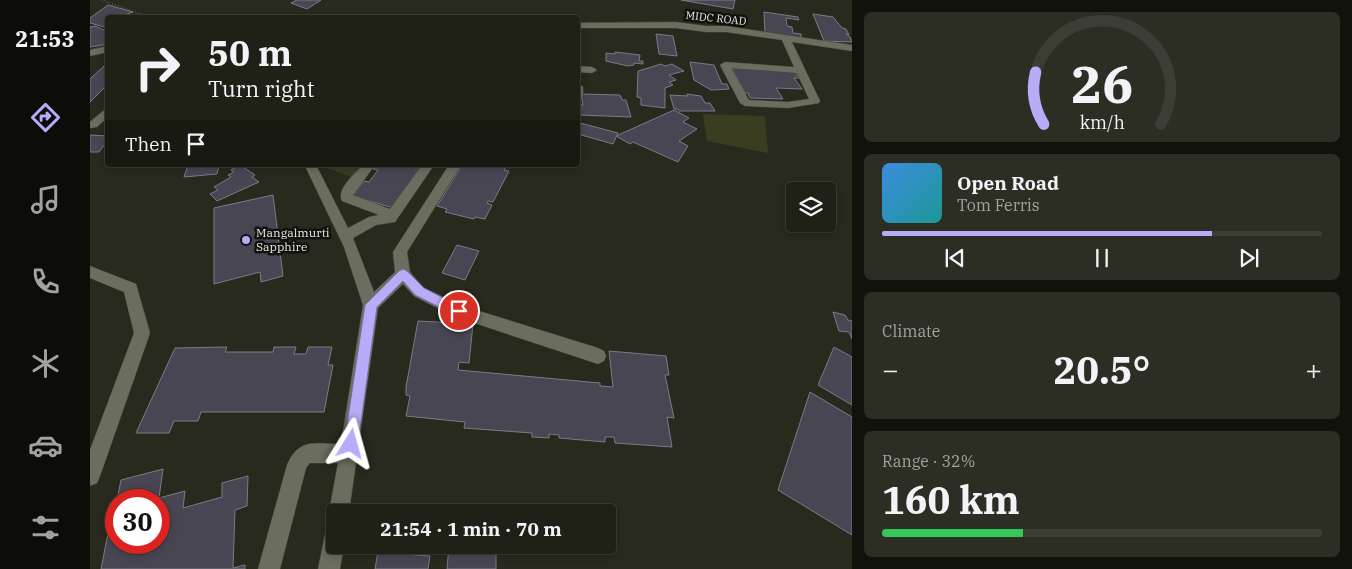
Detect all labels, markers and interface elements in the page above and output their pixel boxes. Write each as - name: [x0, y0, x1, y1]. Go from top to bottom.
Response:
- street label: MIDC ROAD: [685, 8, 747, 28]
- text: 21:53: [15, 24, 75, 53]
- text: 50 m: [208, 30, 292, 76]
- icon: right: [125, 35, 190, 100]
- text: 26: [1071, 50, 1133, 117]
- text: Turn right: [208, 74, 315, 103]
- icon: directions: [28, 100, 63, 135]
- text: km/h: [1079, 111, 1125, 134]
- icon: arrive: [182, 130, 210, 158]
- text: Then: [125, 132, 172, 156]
- text: Open Road: [957, 171, 1059, 195]
- icon: music: [28, 182, 63, 217]
- map controls: [786, 182, 836, 232]
- button: layers: [786, 182, 836, 232]
- text: Tom Ferris: [957, 195, 1040, 215]
- place label: Mangalmurti Sapphire: [256, 225, 330, 254]
- marker: Mangalmurti Sapphire: [240, 234, 252, 246]
- icon: previous: [941, 244, 969, 272]
- icon: pause: [1088, 244, 1116, 272]
- icon: next: [1235, 244, 1263, 272]
- icon: phone: [28, 264, 63, 299]
- pin: [438, 290, 480, 332]
- icon: arrive: [445, 297, 473, 325]
- text: Climate: [882, 321, 940, 341]
- text: 20.5°: [1054, 345, 1150, 394]
- icon: climate: [28, 346, 63, 381]
- text: −: [882, 351, 899, 388]
- text: +: [1305, 351, 1322, 388]
- position arrow: [324, 417, 376, 469]
- icon: car: [28, 428, 63, 463]
- text: Range · 32%: [882, 451, 975, 471]
- text: 160 km: [882, 475, 1020, 524]
- speed limit sign: 30: [105, 489, 170, 554]
- icon: filters: [28, 510, 63, 545]
- text: 21:54 · 1 min · 70 m: [380, 517, 562, 541]

